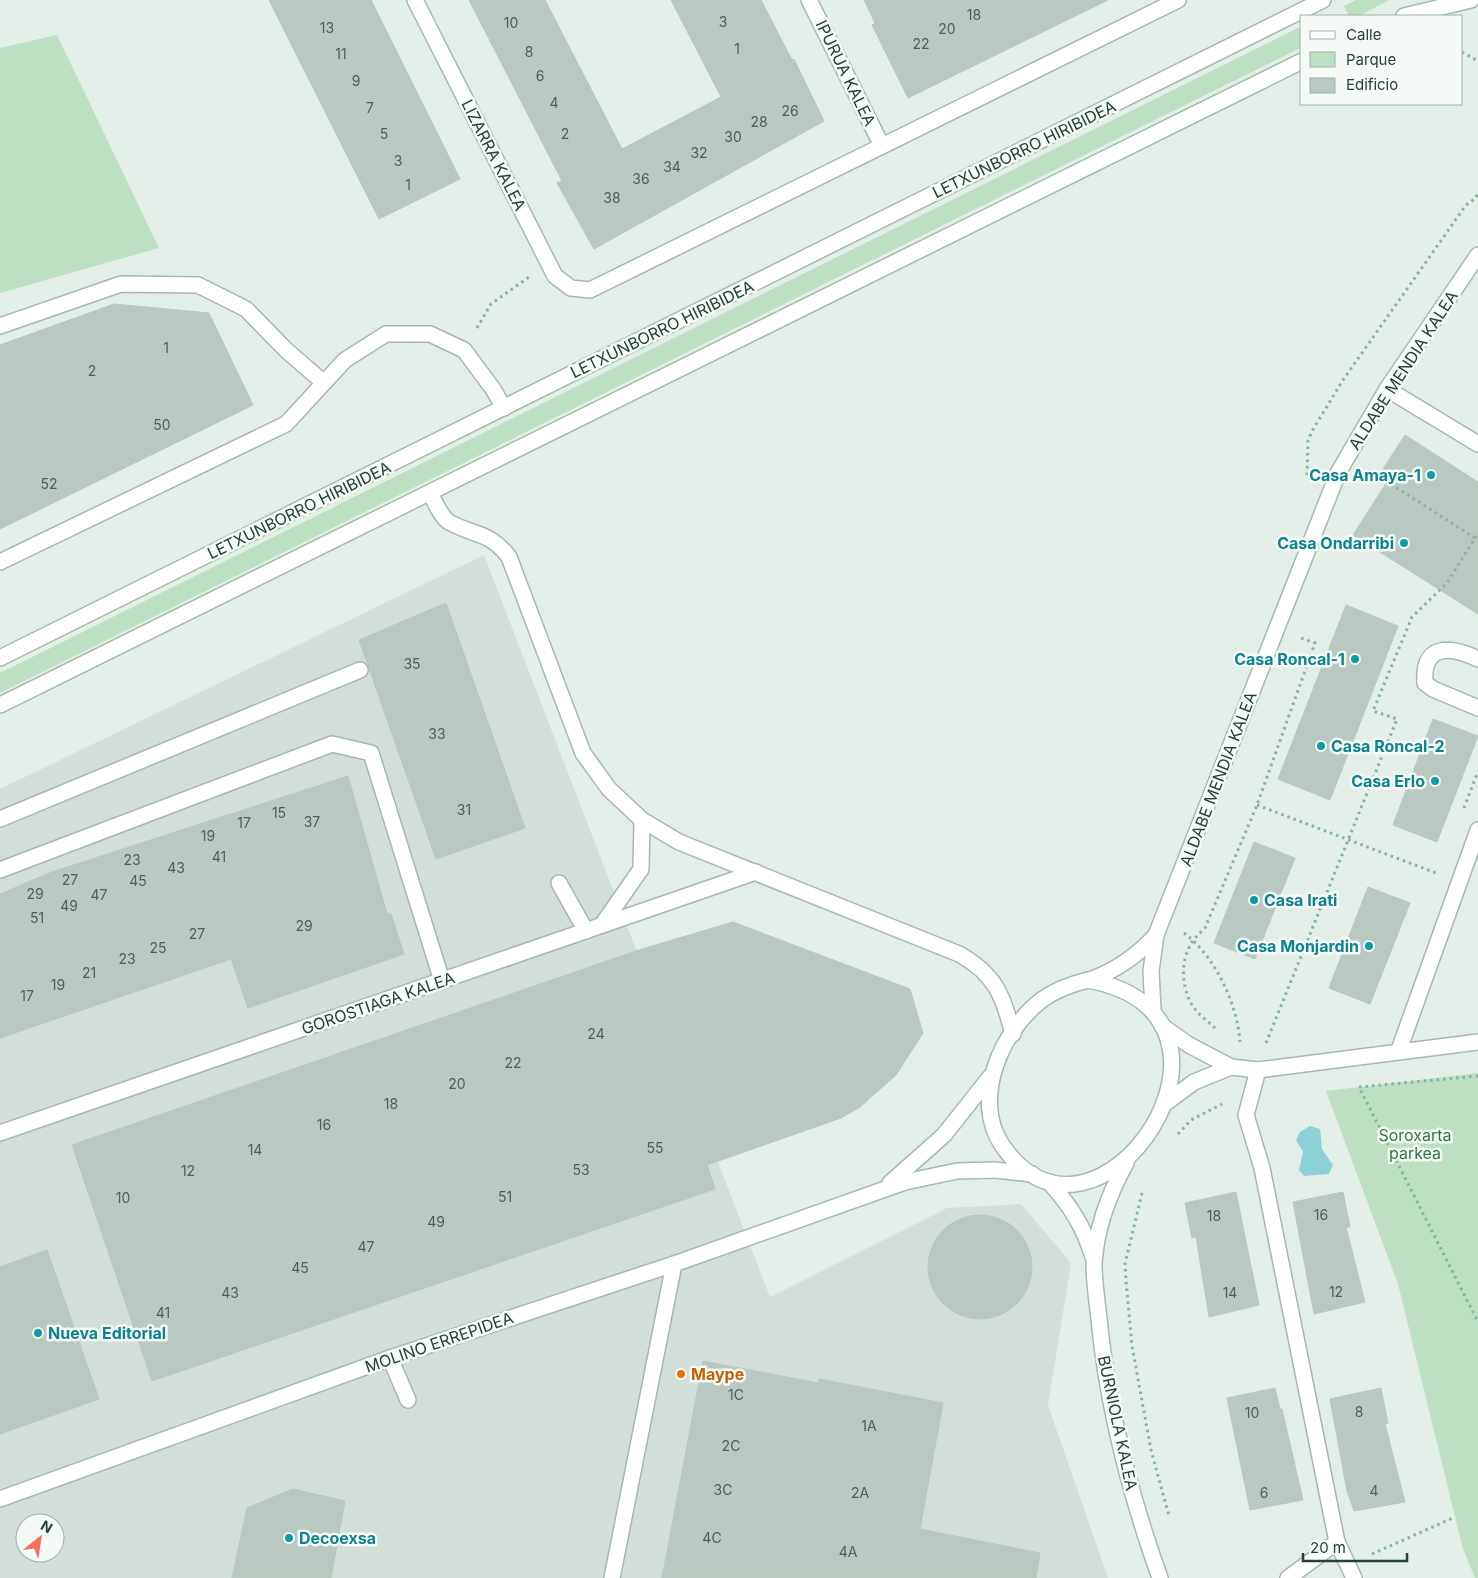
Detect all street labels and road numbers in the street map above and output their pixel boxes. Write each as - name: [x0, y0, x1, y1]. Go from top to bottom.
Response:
- street label: IPURUA KALEA: [812, 17, 880, 129]
- street label: LIZARRA KALEA: [457, 96, 531, 214]
- street label: LETXUNBORRO HIRIBIDEA: [929, 96, 1119, 202]
- street label: LETXUNBORRO HIRIBIDEA: [567, 276, 757, 382]
- street label: ALDABE MENDIA KALEA: [1344, 287, 1462, 453]
- street label: LETXUNBORRO HIRIBIDEA: [204, 457, 394, 563]
- street label: ALDABE MENDIA KALEA: [1175, 689, 1261, 869]
- street label: GOROSTIAGA KALEA: [299, 967, 457, 1039]
- street label: MOLINO ERREPIDEA: [362, 1307, 516, 1377]
- street label: BURNIOLA KALEA: [1094, 1354, 1142, 1492]

